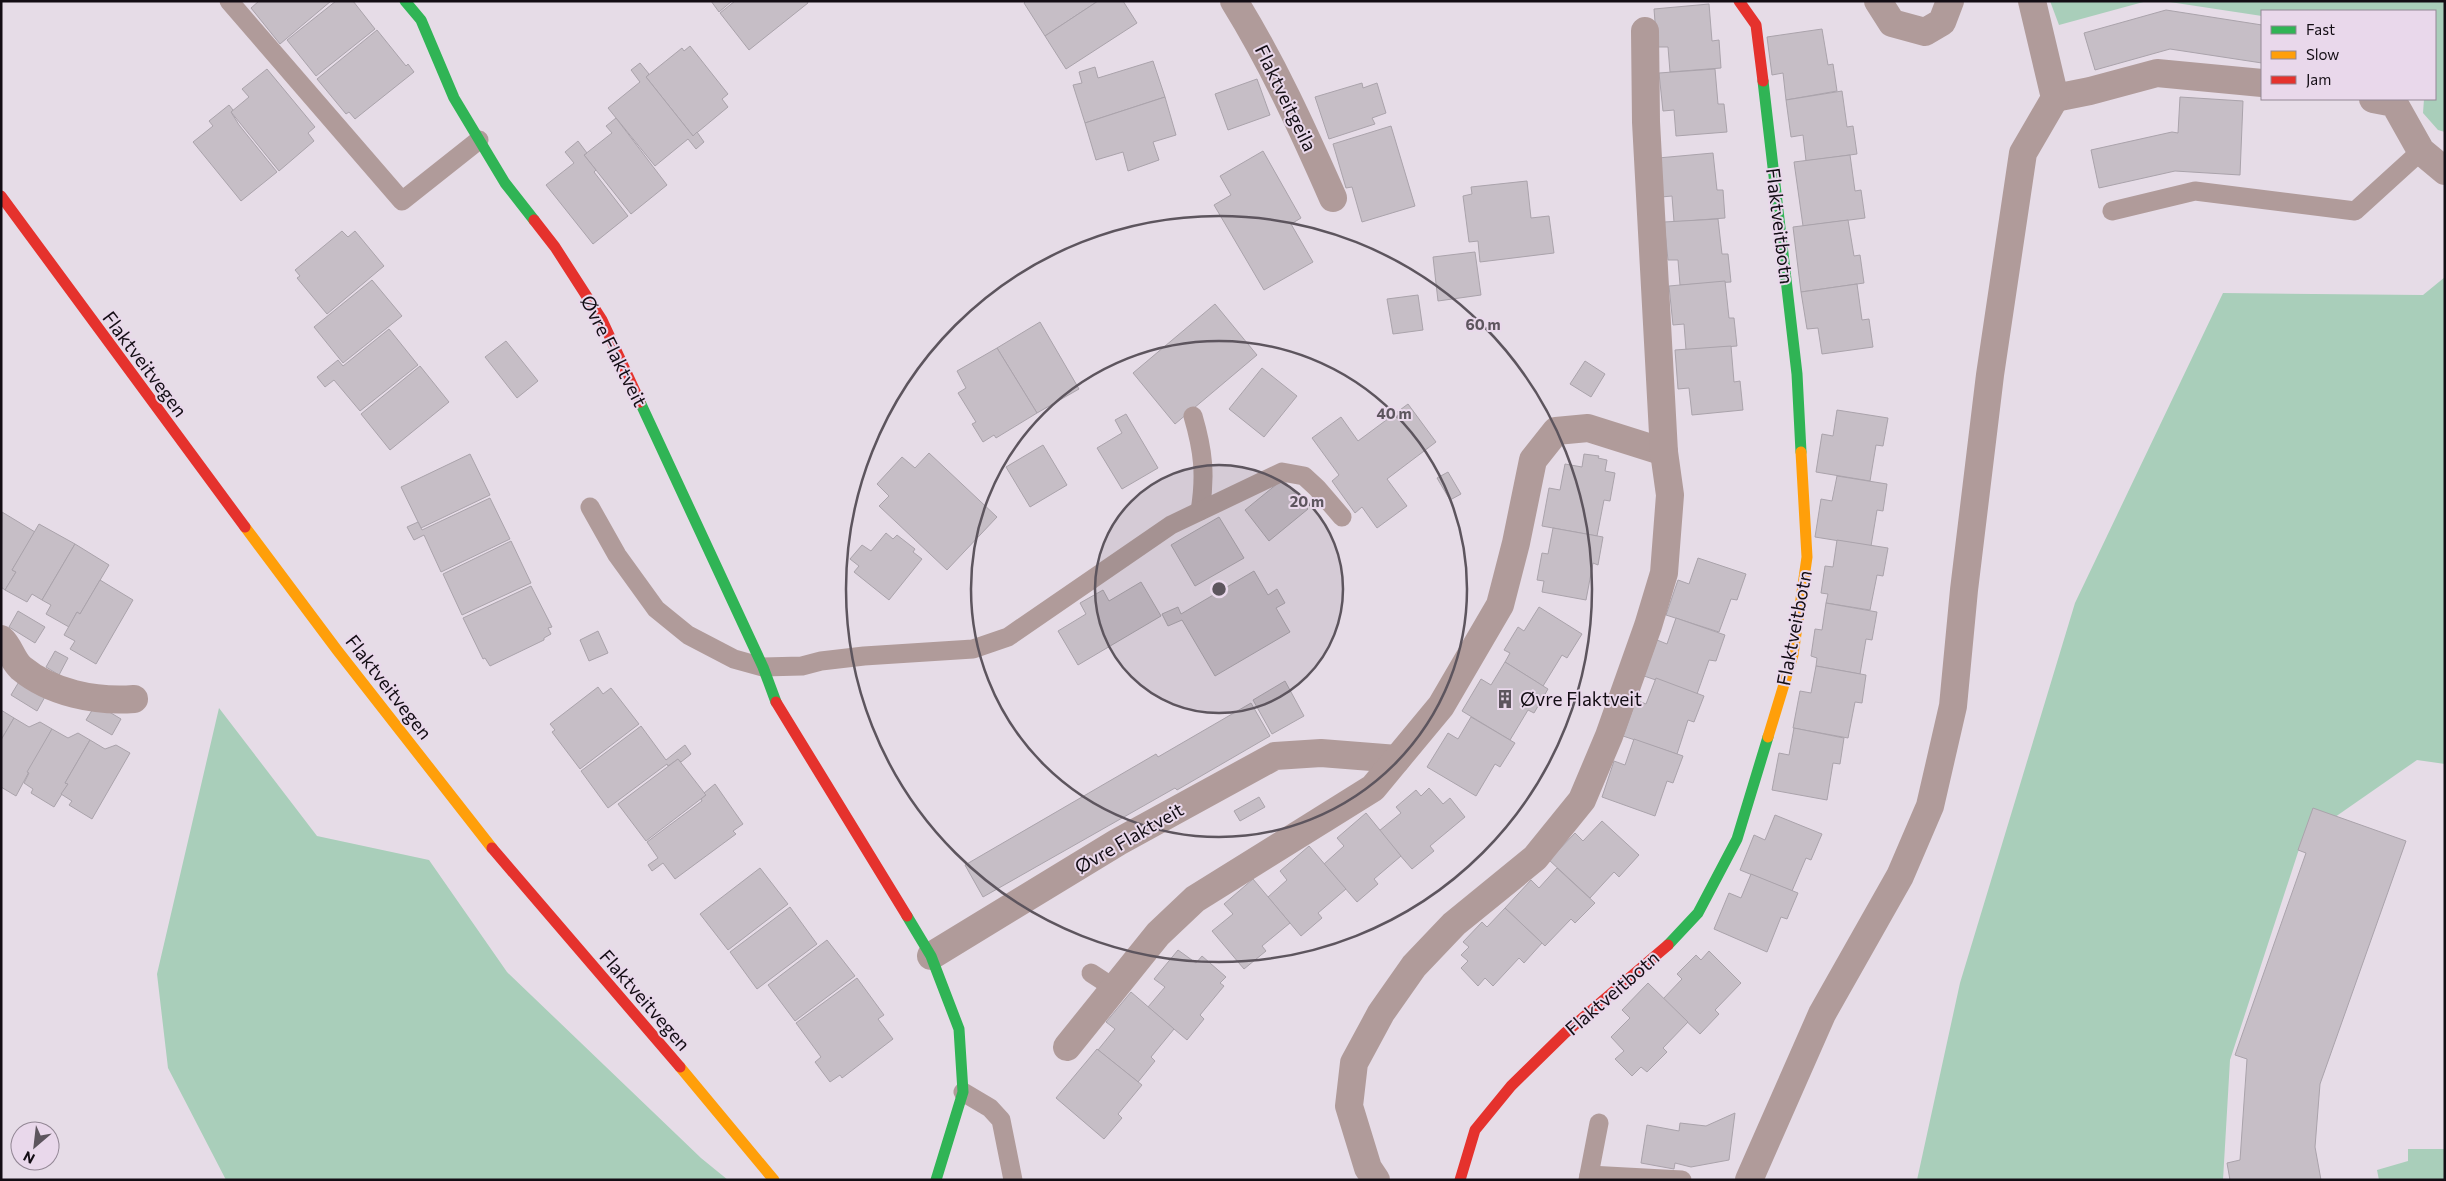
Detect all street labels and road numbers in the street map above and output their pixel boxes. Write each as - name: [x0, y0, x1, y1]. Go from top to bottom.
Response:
- street label: Flaktveitgeila: [1251, 41, 1322, 155]
- street label: Flaktveitbotn: [1762, 166, 1799, 285]
- street label: Øvre Flaktveit: [576, 291, 652, 411]
- street label: Flaktveitvegen: [98, 306, 193, 421]
- street label: Flaktveitbotn: [1771, 568, 1816, 688]
- street label: Flaktveitvegen: [341, 630, 437, 744]
- street label: Øvre Flaktveit: [1070, 797, 1188, 878]
- street label: Flaktveitvegen: [595, 944, 695, 1055]
- street label: Flaktveitbotn: [1560, 946, 1663, 1040]

